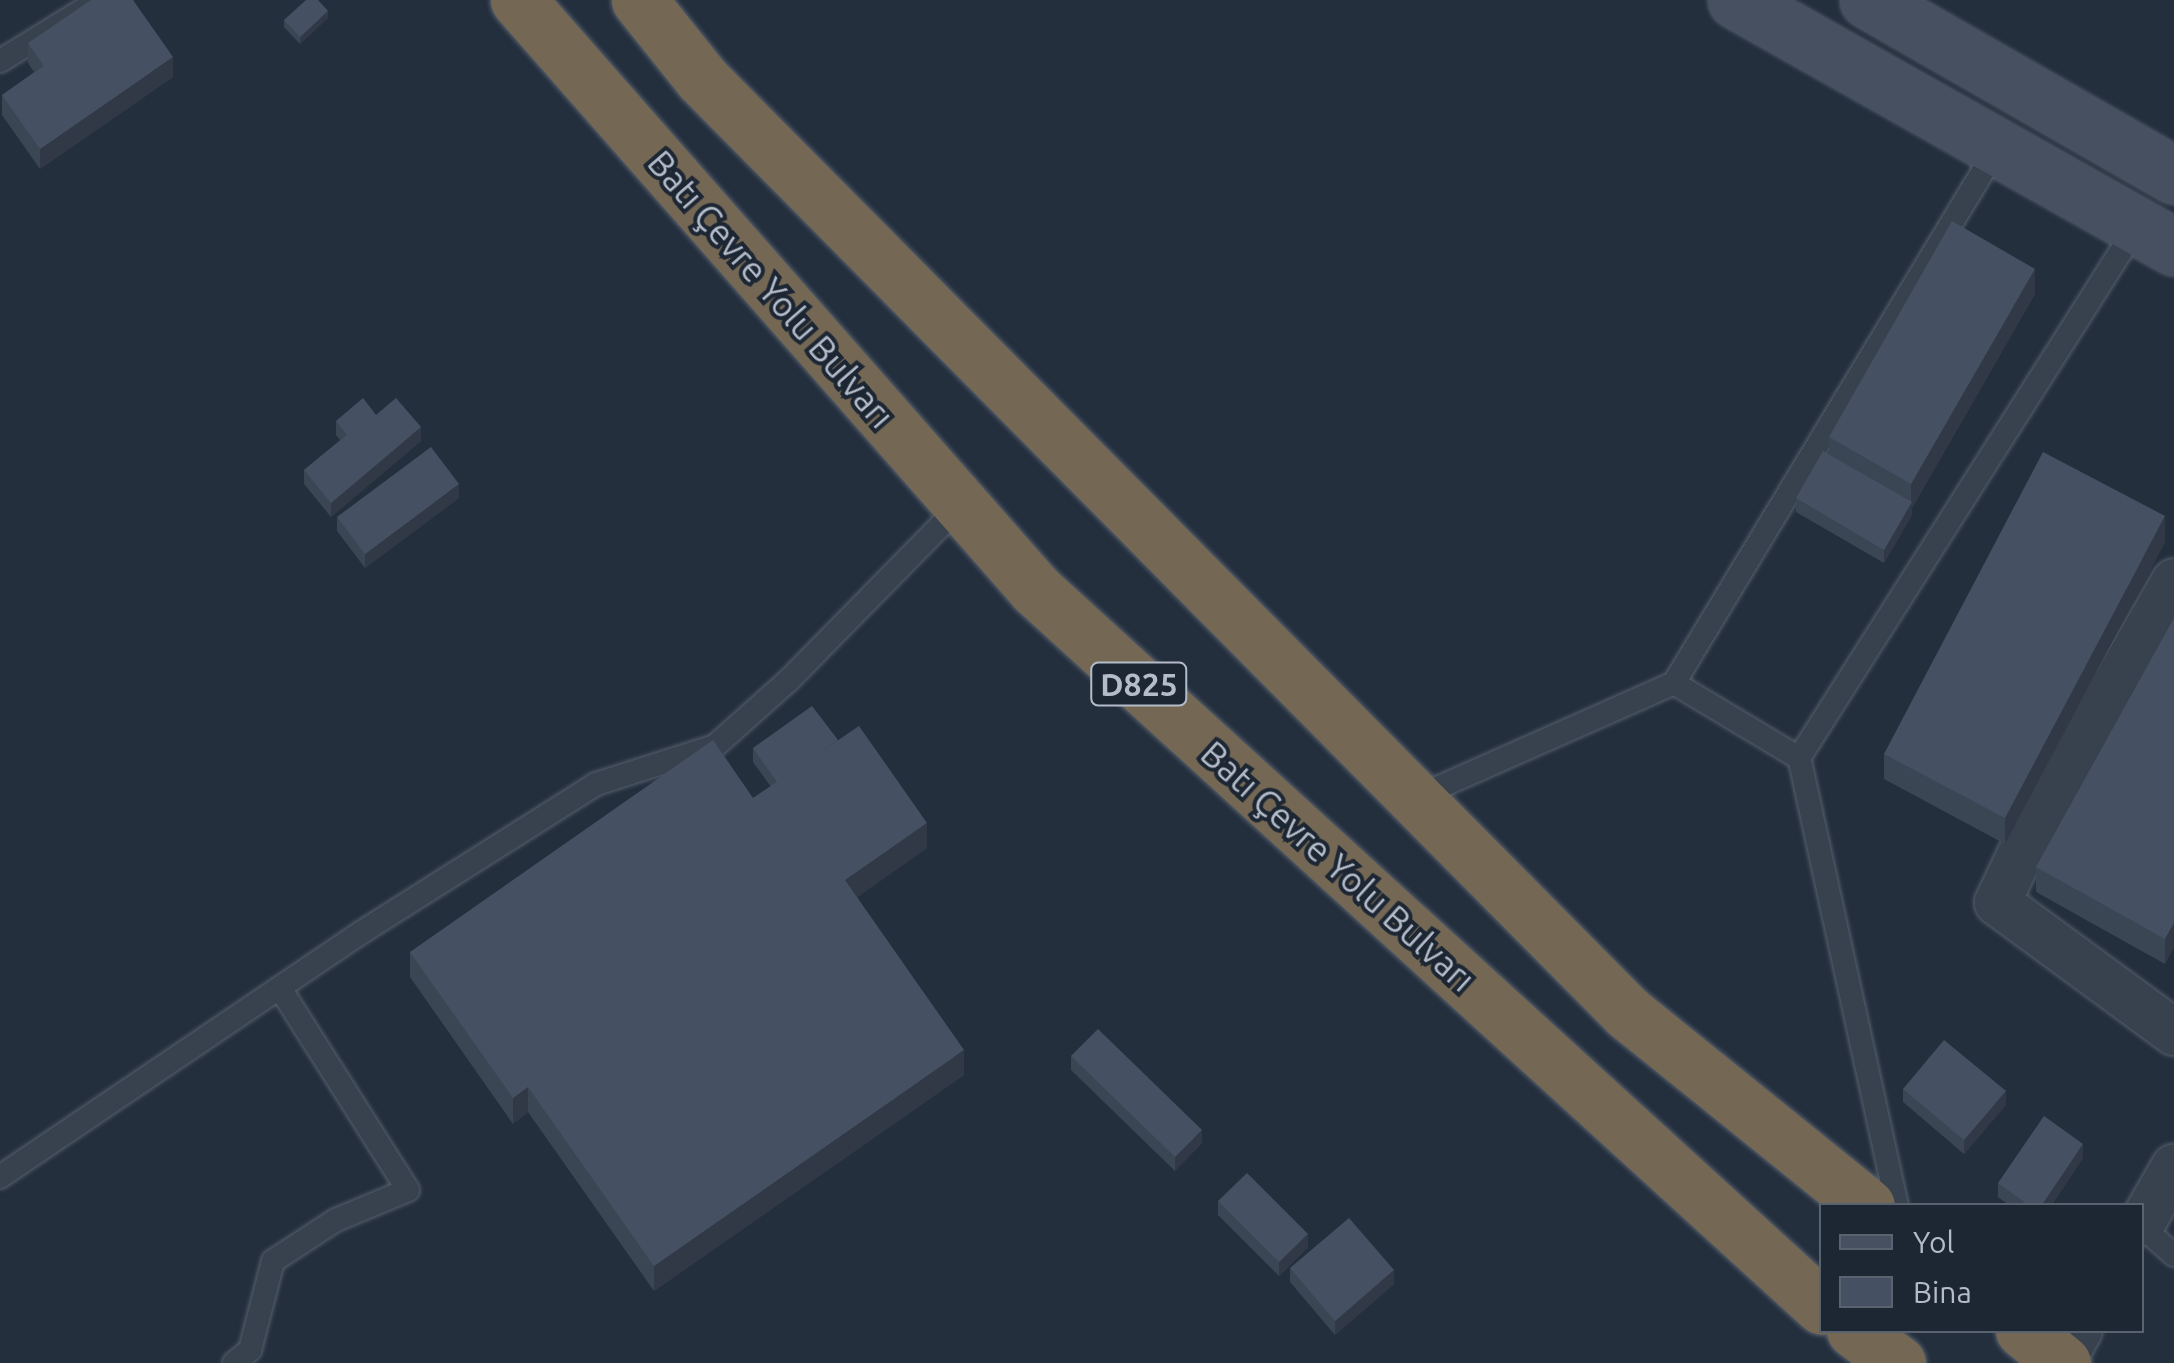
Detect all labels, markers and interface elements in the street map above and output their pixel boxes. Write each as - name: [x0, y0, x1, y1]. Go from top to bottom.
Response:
- street label: Batı Çevre Yolu Bulvarı: [639, 142, 903, 436]
- road number: D825: [1089, 657, 1189, 711]
- street label: Batı Çevre Yolu Bulvarı: [1193, 732, 1483, 1000]
- legend: [1819, 1203, 2144, 1333]
- text: Yol: [1913, 1225, 1954, 1259]
- text: Bina: [1913, 1275, 1972, 1309]

